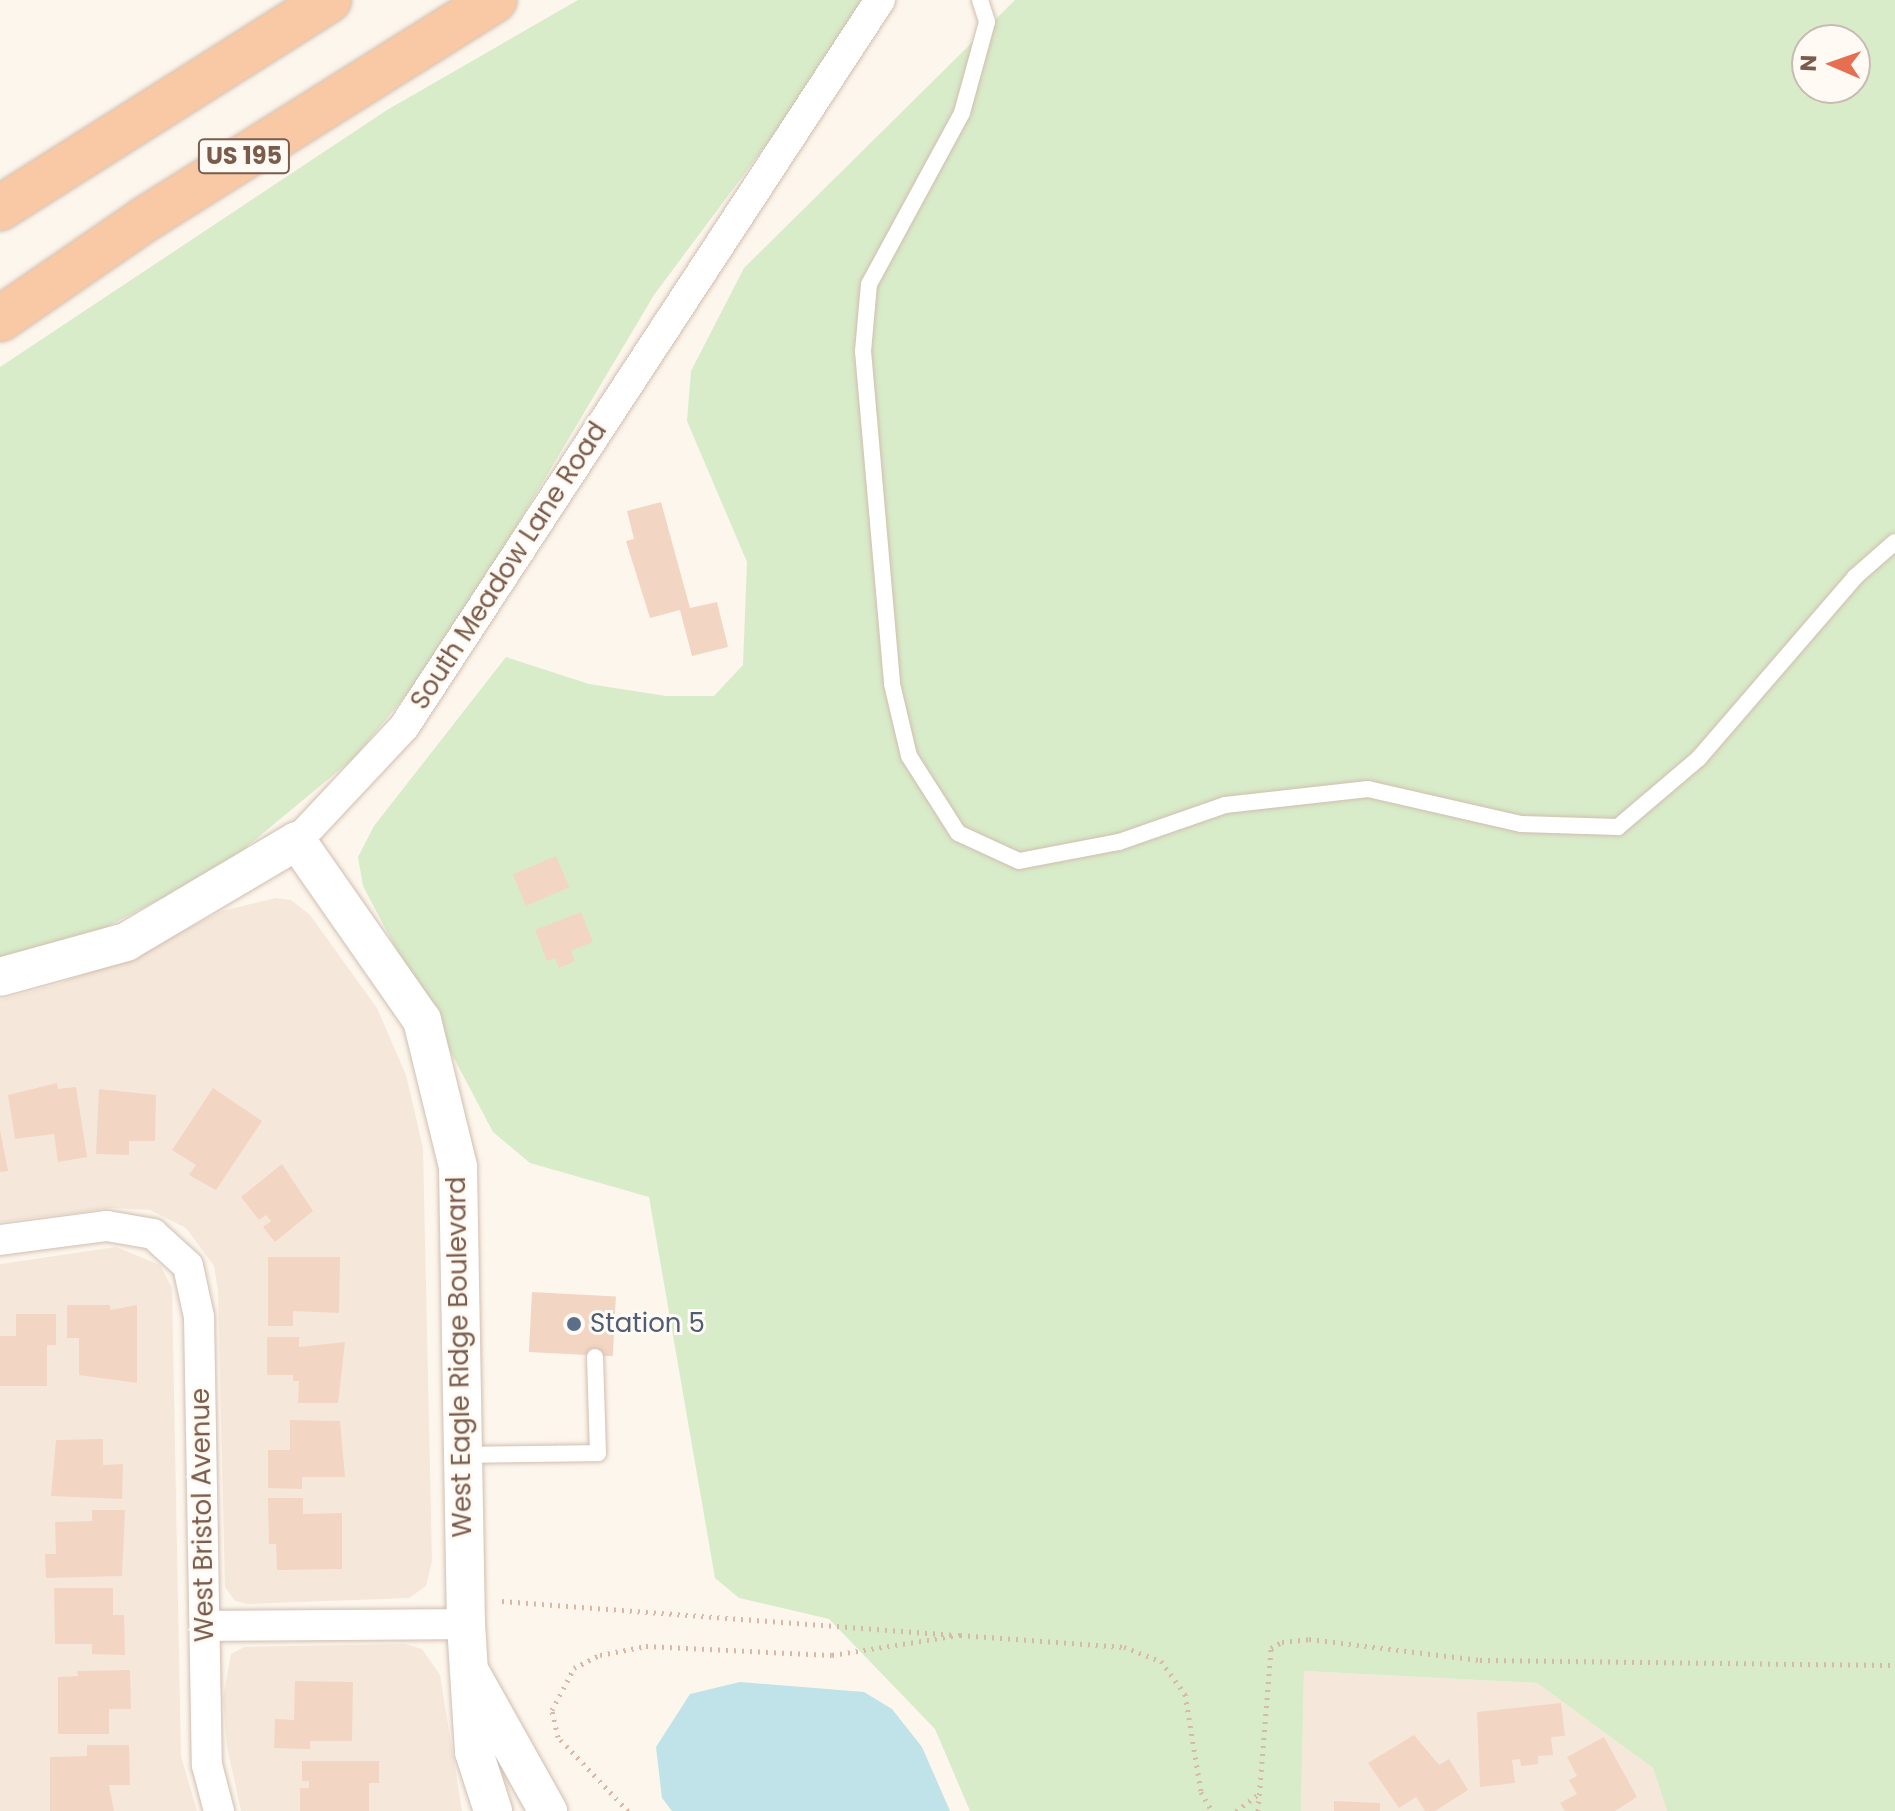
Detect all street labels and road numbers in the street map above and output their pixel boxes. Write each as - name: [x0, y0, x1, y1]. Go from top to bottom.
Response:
- road number: US 195: [196, 136, 292, 176]
- street label: South Meadow Lane Road: [404, 416, 614, 716]
- street label: West Eagle Ridge Boulevard: [441, 1176, 479, 1538]
- street label: West Bristol Avenue: [185, 1388, 221, 1642]

